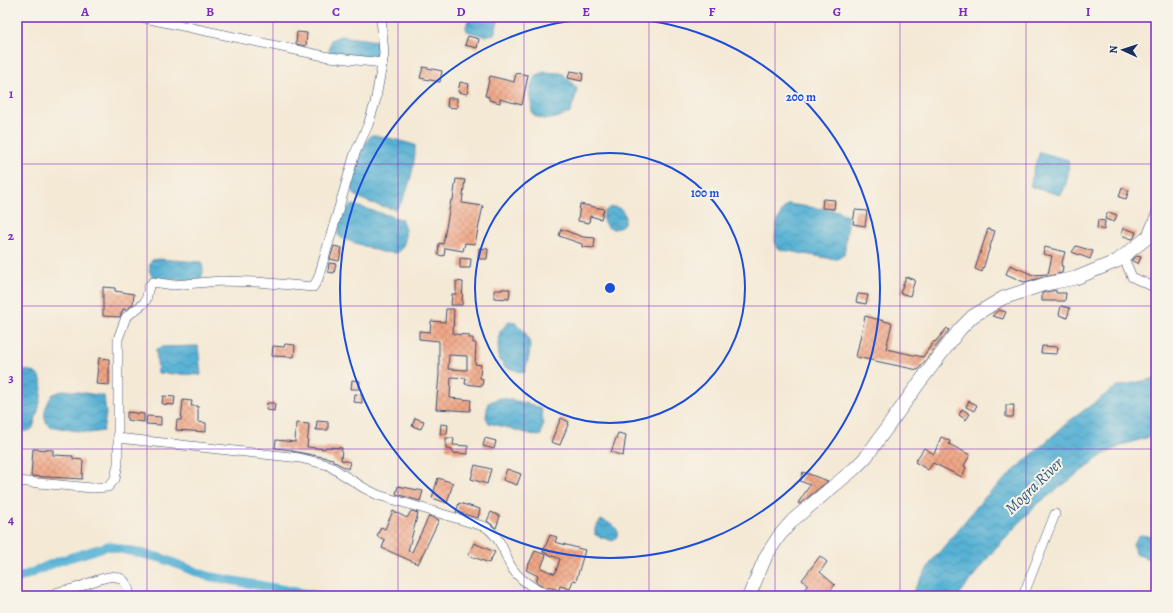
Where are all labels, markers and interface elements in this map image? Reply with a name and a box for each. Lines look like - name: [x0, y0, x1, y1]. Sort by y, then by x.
- text: A: [80, 3, 90, 20]
- text: B: [206, 3, 214, 20]
- text: C: [332, 3, 340, 20]
- text: D: [456, 3, 466, 20]
- text: E: [582, 3, 590, 20]
- text: F: [709, 3, 716, 20]
- text: G: [833, 3, 841, 20]
- text: H: [958, 3, 968, 20]
- text: I: [1086, 3, 1091, 20]
- north arrow: [1103, 30, 1143, 70]
- text: N: [1106, 45, 1121, 54]
- text: 1: [9, 85, 14, 102]
- text: 200 m: [786, 89, 816, 105]
- text: 100 m: [691, 185, 719, 201]
- text: 2: [8, 227, 15, 244]
- centre of rings: [603, 281, 617, 295]
- text: 3: [8, 369, 14, 386]
- water label: Mogra River: [1000, 452, 1068, 519]
- text: 4: [8, 511, 14, 528]

